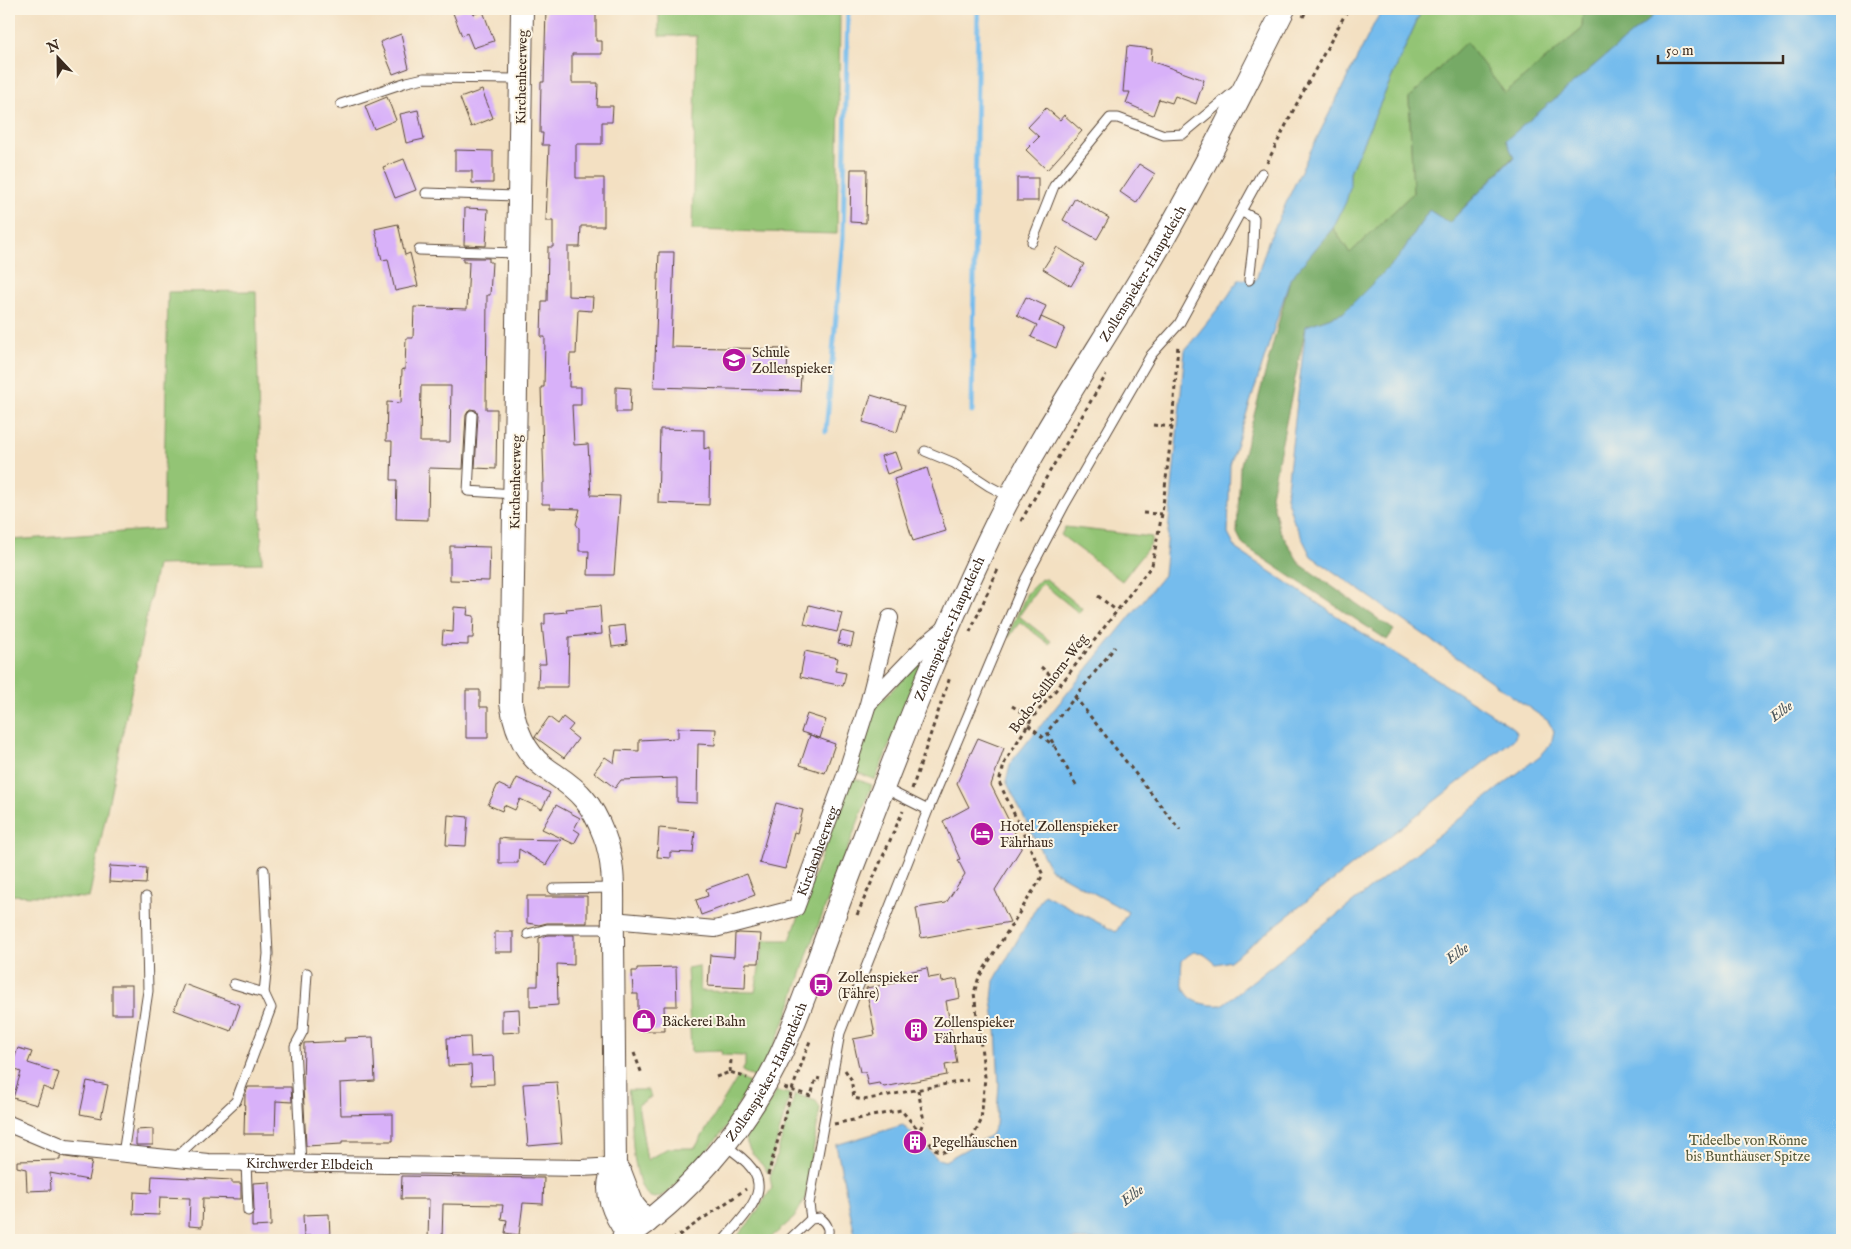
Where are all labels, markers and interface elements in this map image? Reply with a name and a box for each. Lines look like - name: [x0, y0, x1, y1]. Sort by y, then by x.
- street label: Kirchenheerweg: [512, 29, 532, 125]
- north arrow: [32, 32, 82, 82]
- scale bar: [1658, 32, 1784, 64]
- text: N: [44, 36, 62, 58]
- text: 50 m: [1666, 41, 1694, 60]
- street label: Zollenspieker-Hauptdeich: [1096, 202, 1191, 346]
- place label: Schule Zollenspieker: [752, 344, 832, 378]
- school or university icon: Schule Zollenspieker: [721, 347, 747, 373]
- street label: Kirchenheerweg: [506, 434, 526, 530]
- street label: Zollenspieker-Hauptdeich: [911, 553, 989, 704]
- street label: Bodo-Sellhorn-Weg: [1005, 630, 1092, 737]
- water label: Elbe: [1765, 696, 1797, 727]
- street label: Kirchenheerweg: [793, 803, 843, 899]
- place label: Hotel Zollenspieker Fährhaus: [1000, 818, 1118, 852]
- hotel icon: Hotel Zollenspieker Fährhaus: [969, 821, 995, 847]
- water label: Elbe: [1441, 938, 1473, 969]
- place label: Zollenspieker (Fähre): [838, 969, 918, 1003]
- bus stop icon: Zollenspieker (Fähre): [808, 972, 834, 998]
- street label: Zollenspieker-Hauptdeich: [722, 999, 812, 1145]
- shop icon: Bäckerei Bahn: [631, 1008, 657, 1034]
- place label: Bäckerei Bahn: [662, 1013, 746, 1031]
- place label: Zollenspieker Fährhaus: [934, 1014, 1014, 1048]
- building icon: Zollenspieker Fährhaus: [903, 1017, 929, 1043]
- building icon: Pegelhäuschen: [902, 1129, 928, 1155]
- park label: Tideelbe von Rönne bis Bunthäuser Spitze: [1686, 1132, 1811, 1166]
- place label: Pegelhäuschen: [932, 1134, 1018, 1152]
- street label: Kirchwerder Elbdeich: [246, 1155, 374, 1175]
- water label: Elbe: [1116, 1180, 1148, 1211]

